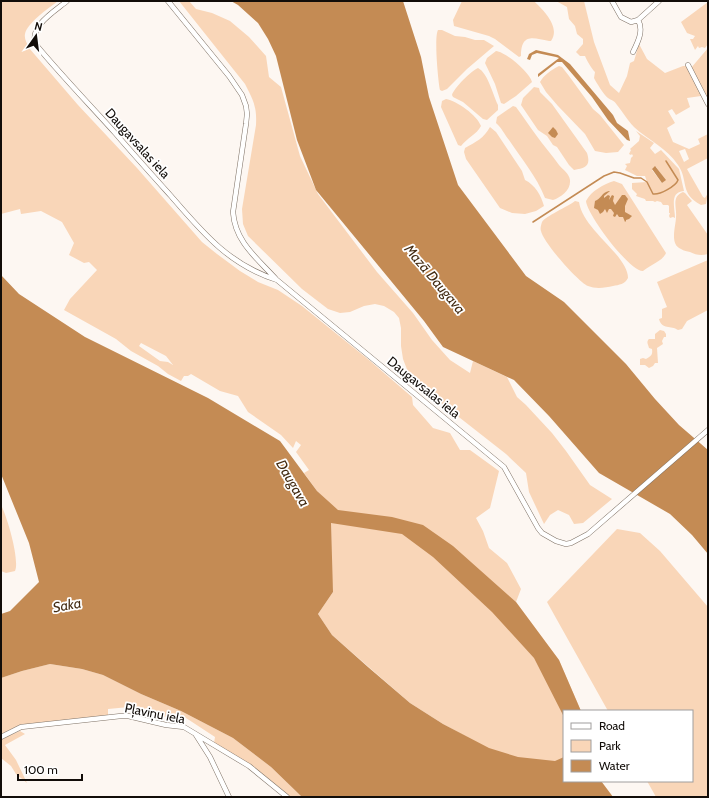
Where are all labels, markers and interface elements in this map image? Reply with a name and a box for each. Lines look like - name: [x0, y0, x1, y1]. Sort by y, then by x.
- north arrow: [16, 16, 56, 56]
- text: N: [33, 19, 44, 34]
- street label: Daugavsalas iela: [102, 105, 174, 182]
- water label: Mazā Daugava: [400, 240, 469, 318]
- street label: Daugavsalas iela: [384, 353, 464, 422]
- water label: Daugava: [272, 456, 314, 510]
- water label: Saka: [51, 594, 83, 616]
- street label: Pļaviņu iela: [123, 699, 187, 728]
- legend: [563, 710, 693, 782]
- text: Road: [599, 718, 625, 733]
- text: Park: [599, 738, 621, 753]
- scale bar: [18, 756, 82, 782]
- text: Water: [599, 758, 630, 773]
- text: 100 m: [24, 762, 58, 777]

